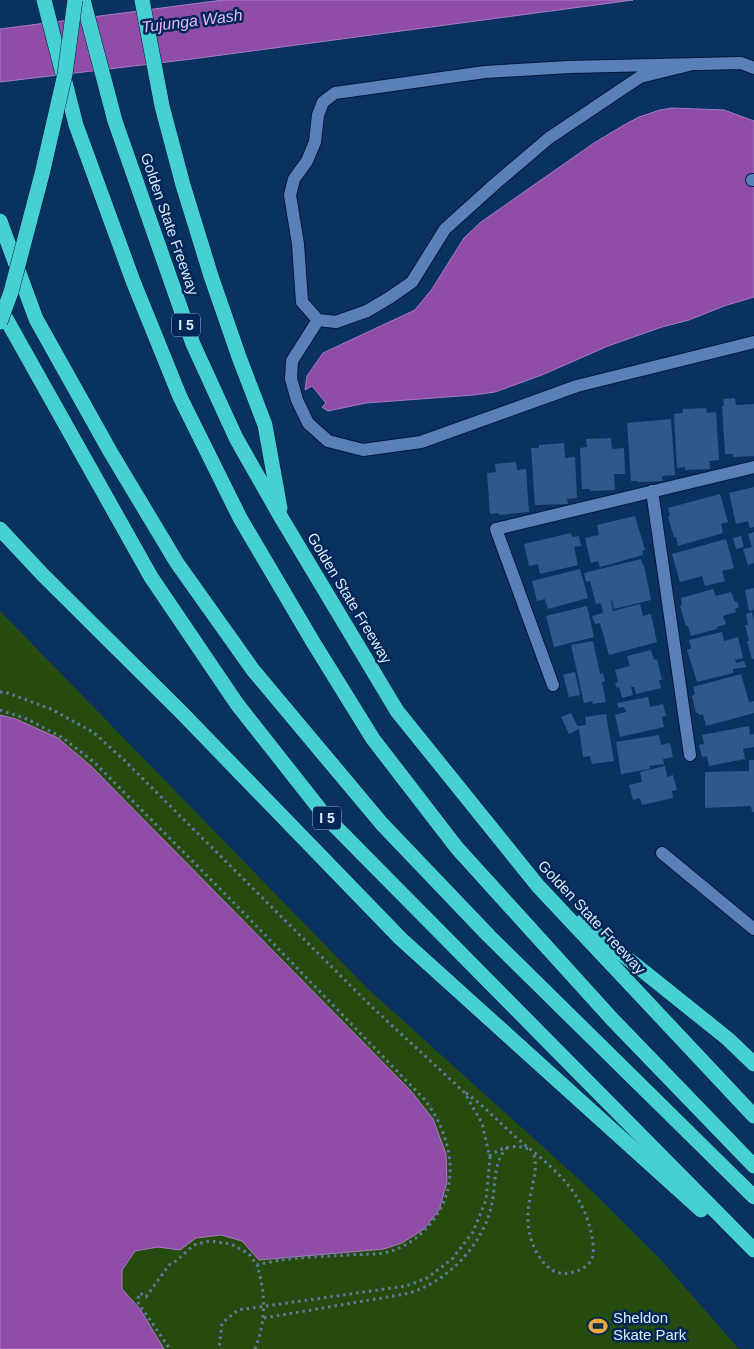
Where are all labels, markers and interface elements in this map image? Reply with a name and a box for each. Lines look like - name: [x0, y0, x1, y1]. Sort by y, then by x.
- water label: Tujunga Wash: [140, 6, 244, 36]
- street label: Golden State Freeway: [138, 151, 202, 298]
- road number: I 5: [172, 314, 200, 336]
- street label: Golden State Freeway: [304, 530, 396, 667]
- road number: I 5: [313, 806, 341, 830]
- street label: Golden State Freeway: [535, 857, 649, 978]
- place label: Sheldon Skate Park: [613, 1309, 687, 1343]
- sports icon: Sheldon Skate Park: [587, 1315, 609, 1337]

